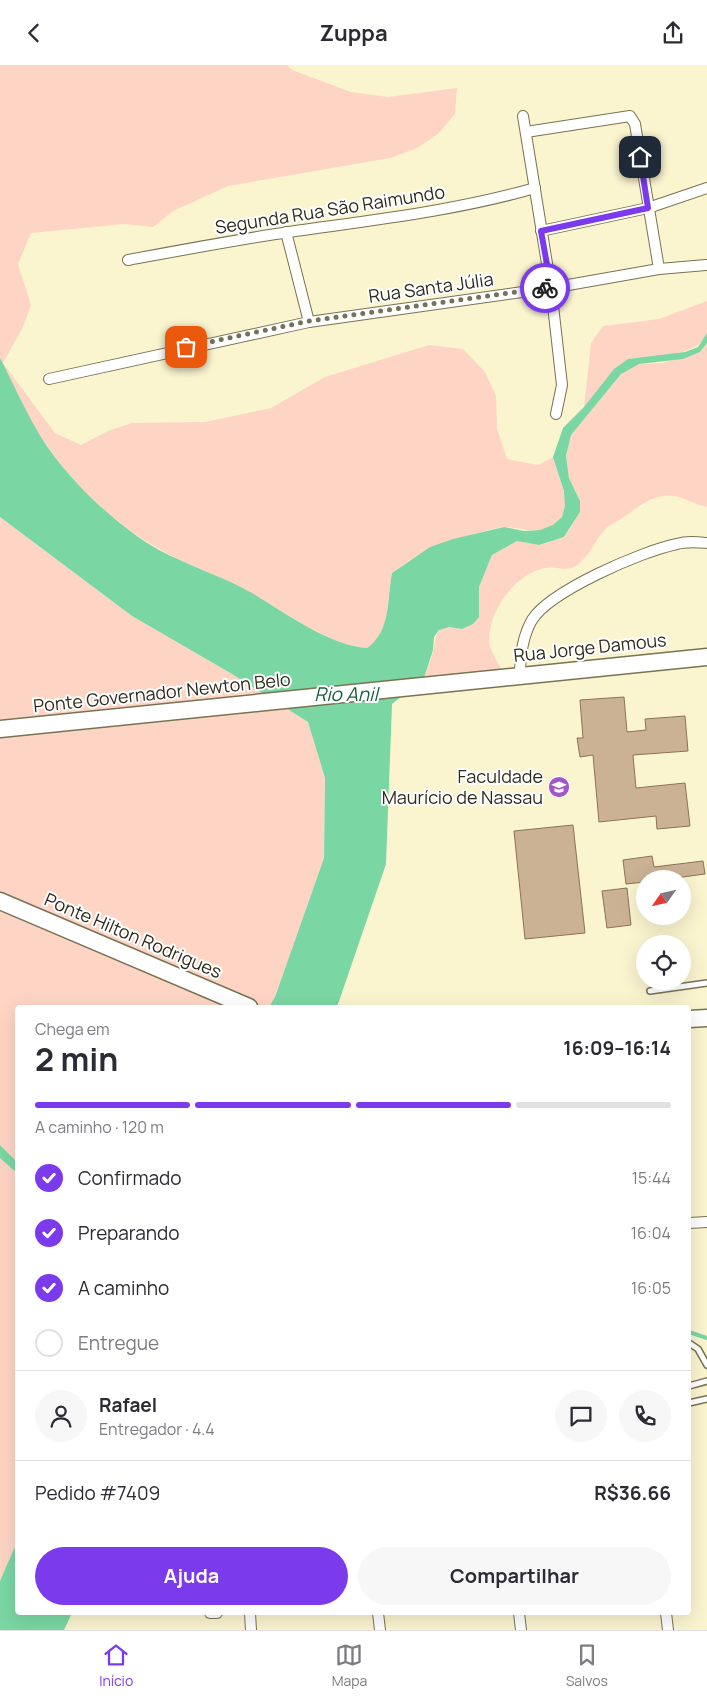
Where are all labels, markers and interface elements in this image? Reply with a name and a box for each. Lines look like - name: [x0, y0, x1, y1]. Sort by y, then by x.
- text: Zuppa: [319, 18, 388, 48]
- icon: back: [20, 19, 48, 47]
- icon: share: [659, 19, 687, 47]
- pin: [619, 136, 661, 178]
- icon: home: [626, 143, 654, 171]
- street label: Segunda Rua São Raimundo: [213, 179, 446, 239]
- courier: [520, 263, 570, 313]
- street label: Rua Santa Júlia: [367, 266, 495, 308]
- icon: bike: [531, 274, 559, 302]
- pin: [165, 326, 207, 368]
- icon: bag: [172, 333, 200, 361]
- street label: Rua Jorge Damous: [512, 627, 668, 667]
- street label: Ponte Governador Newton Belo: [32, 667, 292, 717]
- water label: Rio Anil: [314, 681, 380, 707]
- place label: Faculdade Maurício de Nassau: [382, 764, 543, 809]
- school or university icon: Faculdade Maurício de Nassau: [547, 775, 571, 799]
- north arrow: [636, 870, 691, 925]
- map controls: [636, 870, 691, 990]
- street label: Ponte Hilton Rodrigues: [41, 887, 226, 983]
- button: locate: [636, 935, 691, 990]
- text: Chega em: [35, 1018, 110, 1040]
- text: 16:09–16:14: [563, 1035, 671, 1061]
- text: 2 min: [35, 1037, 118, 1081]
- text: A caminho · 120 m: [35, 1116, 164, 1138]
- icon: check: [35, 1164, 63, 1192]
- text: Confirmado: [78, 1165, 182, 1191]
- text: 15:44: [632, 1167, 671, 1189]
- icon: check: [35, 1219, 63, 1247]
- text: Preparando: [78, 1220, 180, 1246]
- text: 16:04: [631, 1222, 671, 1244]
- icon: check: [35, 1274, 63, 1302]
- text: A caminho: [78, 1275, 169, 1301]
- text: 16:05: [631, 1277, 671, 1299]
- text: Entregue: [78, 1330, 159, 1356]
- button: person: [35, 1390, 87, 1442]
- button: chat: [555, 1390, 607, 1442]
- button: phone: [619, 1390, 671, 1442]
- text: Rafael: [99, 1392, 157, 1418]
- text: Entregador · 4.4: [99, 1418, 215, 1440]
- text: Pedido #7409: [35, 1480, 160, 1506]
- text: R$36.66: [594, 1480, 671, 1506]
- button: Ajuda: [35, 1547, 348, 1605]
- button: Compartilhar: [358, 1547, 671, 1605]
- tab: Início: [99, 1641, 133, 1690]
- tab: Mapa: [332, 1641, 367, 1690]
- tab: Salvos: [566, 1641, 608, 1690]

